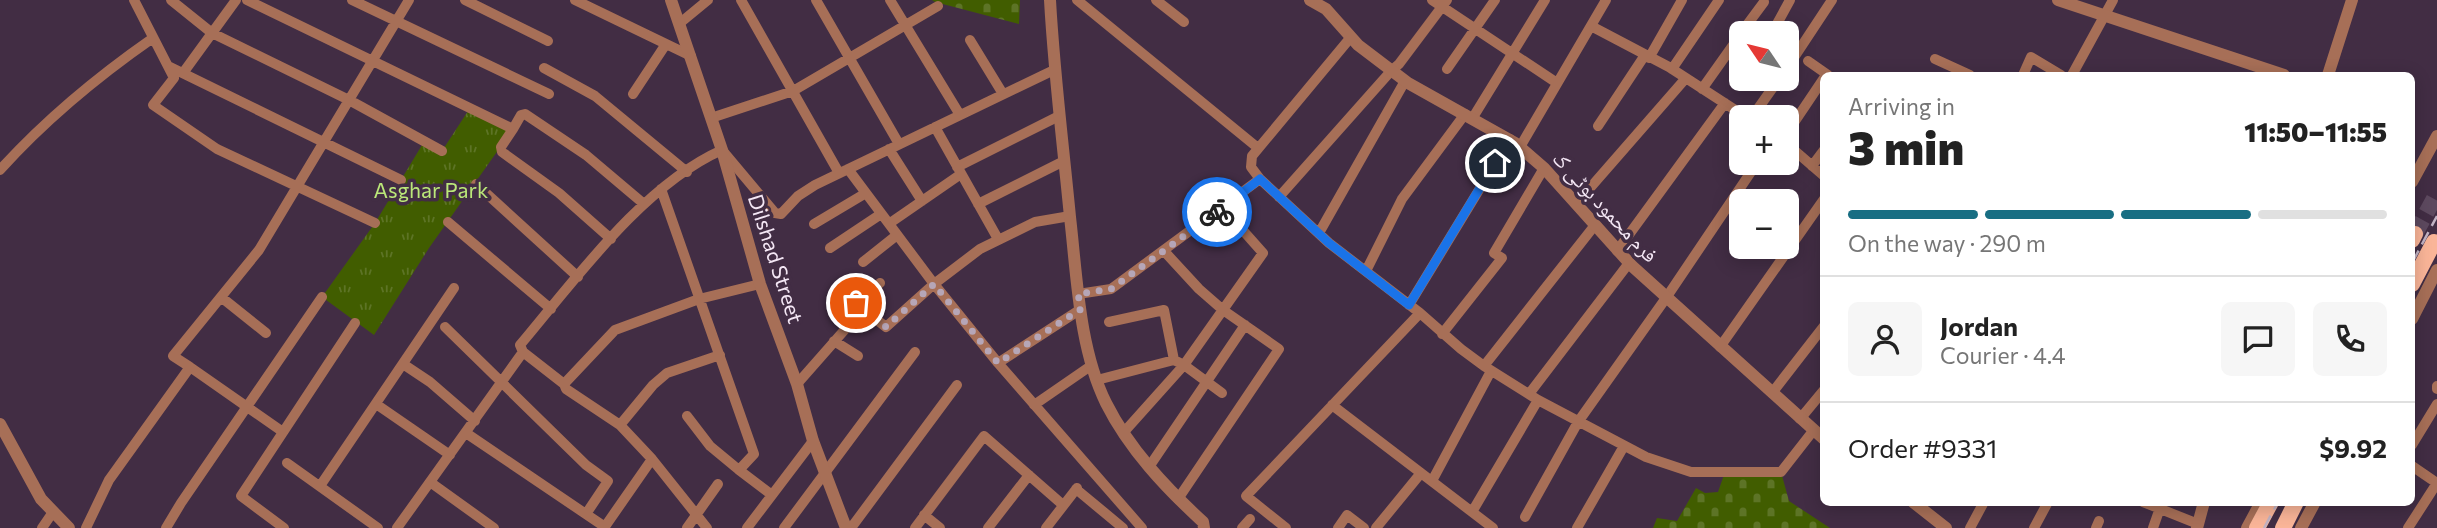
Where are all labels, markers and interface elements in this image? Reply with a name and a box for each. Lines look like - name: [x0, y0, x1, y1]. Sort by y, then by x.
- north arrow: [1729, 21, 1799, 91]
- map controls: [1729, 21, 1799, 259]
- text: Arriving in: [1848, 92, 1955, 120]
- button: +: [1729, 105, 1799, 175]
- text: 11:50–11:55: [2244, 116, 2387, 147]
- text: 3 min: [1848, 118, 1964, 174]
- pin: [1465, 133, 1525, 193]
- icon: home: [1476, 144, 1514, 182]
- street label: فرم محمود بوٹی ک: [1546, 145, 1664, 269]
- park label: Asghar Park: [374, 177, 488, 202]
- courier: [1182, 177, 1252, 247]
- button: −: [1729, 189, 1799, 259]
- street label: Dilshad Street: [744, 191, 809, 326]
- icon: bike: [1198, 193, 1236, 231]
- text: On the way · 290 m: [1848, 229, 2046, 257]
- pin: [826, 273, 886, 333]
- icon: bag: [837, 284, 875, 322]
- button: person: [1848, 302, 1922, 376]
- button: chat: [2221, 302, 2295, 376]
- button: phone: [2313, 302, 2387, 376]
- text: Jordan: [1940, 310, 2018, 341]
- text: Courier · 4.4: [1940, 341, 2066, 369]
- text: Order #9331: [1848, 432, 1997, 463]
- text: $9.92: [2319, 432, 2387, 463]

